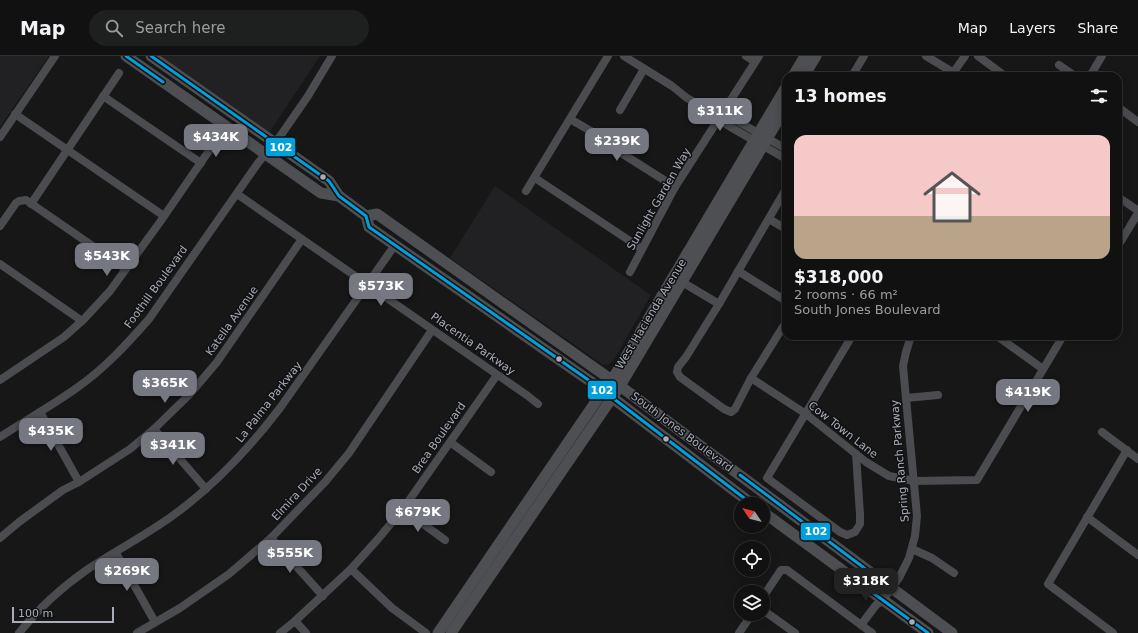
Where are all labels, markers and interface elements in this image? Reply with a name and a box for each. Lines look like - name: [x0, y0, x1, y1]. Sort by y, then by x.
- search box: [89, 10, 369, 46]
- text: Map: [20, 17, 65, 39]
- icon: search: [103, 17, 125, 39]
- text: Search here: [135, 19, 225, 37]
- text: Map: [958, 20, 987, 36]
- text: Layers: [1009, 20, 1056, 36]
- text: Share: [1078, 20, 1118, 36]
- icon: filters: [1088, 85, 1110, 107]
- text: 13 homes: [794, 86, 887, 106]
- pin: $311K: [692, 98, 748, 132]
- text: $311K: [697, 103, 743, 118]
- pin: $434K: [188, 124, 244, 158]
- pin: $239K: [589, 128, 645, 162]
- text: $434K: [193, 129, 239, 144]
- text: $239K: [594, 133, 640, 148]
- line badge: 102: [265, 137, 296, 157]
- text: 102: [270, 141, 292, 154]
- street label: Sunlight Garden Way: [624, 145, 694, 252]
- icon: home: [916, 161, 988, 233]
- unlabelled marker: [318, 172, 328, 182]
- pin: $543K: [79, 243, 135, 277]
- street label: Foothill Boulevard: [122, 243, 190, 331]
- text: $543K: [84, 248, 130, 263]
- street label: West Hacienda Avenue: [613, 256, 689, 372]
- text: $318,000: [794, 267, 883, 287]
- pin: $573K: [353, 273, 409, 307]
- text: $573K: [358, 278, 404, 293]
- street label: Katella Avenue: [203, 283, 261, 358]
- text: 2 rooms · 66 m²: [794, 287, 898, 302]
- text: South Jones Boulevard: [794, 302, 941, 317]
- street label: Placentia Parkway: [428, 310, 518, 378]
- unlabelled marker: [554, 354, 564, 364]
- street label: La Palma Parkway: [233, 359, 305, 445]
- pin: $365K: [137, 370, 193, 404]
- text: $365K: [142, 375, 188, 390]
- pin: $419K: [1000, 379, 1056, 413]
- line badge: 102: [587, 380, 617, 400]
- text: 102: [591, 384, 613, 397]
- text: $419K: [1005, 384, 1051, 399]
- street label: South Jones Boulevard: [629, 389, 735, 475]
- street label: Cow Town Lane: [806, 399, 880, 461]
- street label: Spring Ranch Parkway: [888, 399, 912, 523]
- street label: Brea Boulevard: [409, 400, 469, 476]
- pin: $435K: [23, 418, 79, 452]
- text: $435K: [28, 423, 74, 438]
- pin: $341K: [145, 432, 201, 466]
- unlabelled marker: [661, 434, 671, 444]
- text: $341K: [150, 437, 196, 452]
- street label: Elmira Drive: [269, 465, 325, 523]
- north arrow: [734, 497, 770, 533]
- map controls: [734, 497, 770, 621]
- pin: $679K: [390, 499, 446, 533]
- text: $679K: [395, 504, 441, 519]
- line badge: 102: [800, 522, 831, 541]
- text: 102: [805, 525, 827, 538]
- pin: $555K: [262, 540, 318, 574]
- button: locate: [734, 541, 770, 577]
- text: $555K: [267, 545, 313, 560]
- pin: $269K: [99, 558, 155, 592]
- text: $269K: [104, 563, 150, 578]
- pin: $318K: [838, 568, 894, 602]
- text: $318K: [843, 573, 889, 588]
- button: layers: [734, 585, 770, 621]
- scale bar: [12, 605, 114, 624]
- text: 100 m: [18, 607, 53, 620]
- unlabelled marker: [907, 617, 917, 627]

